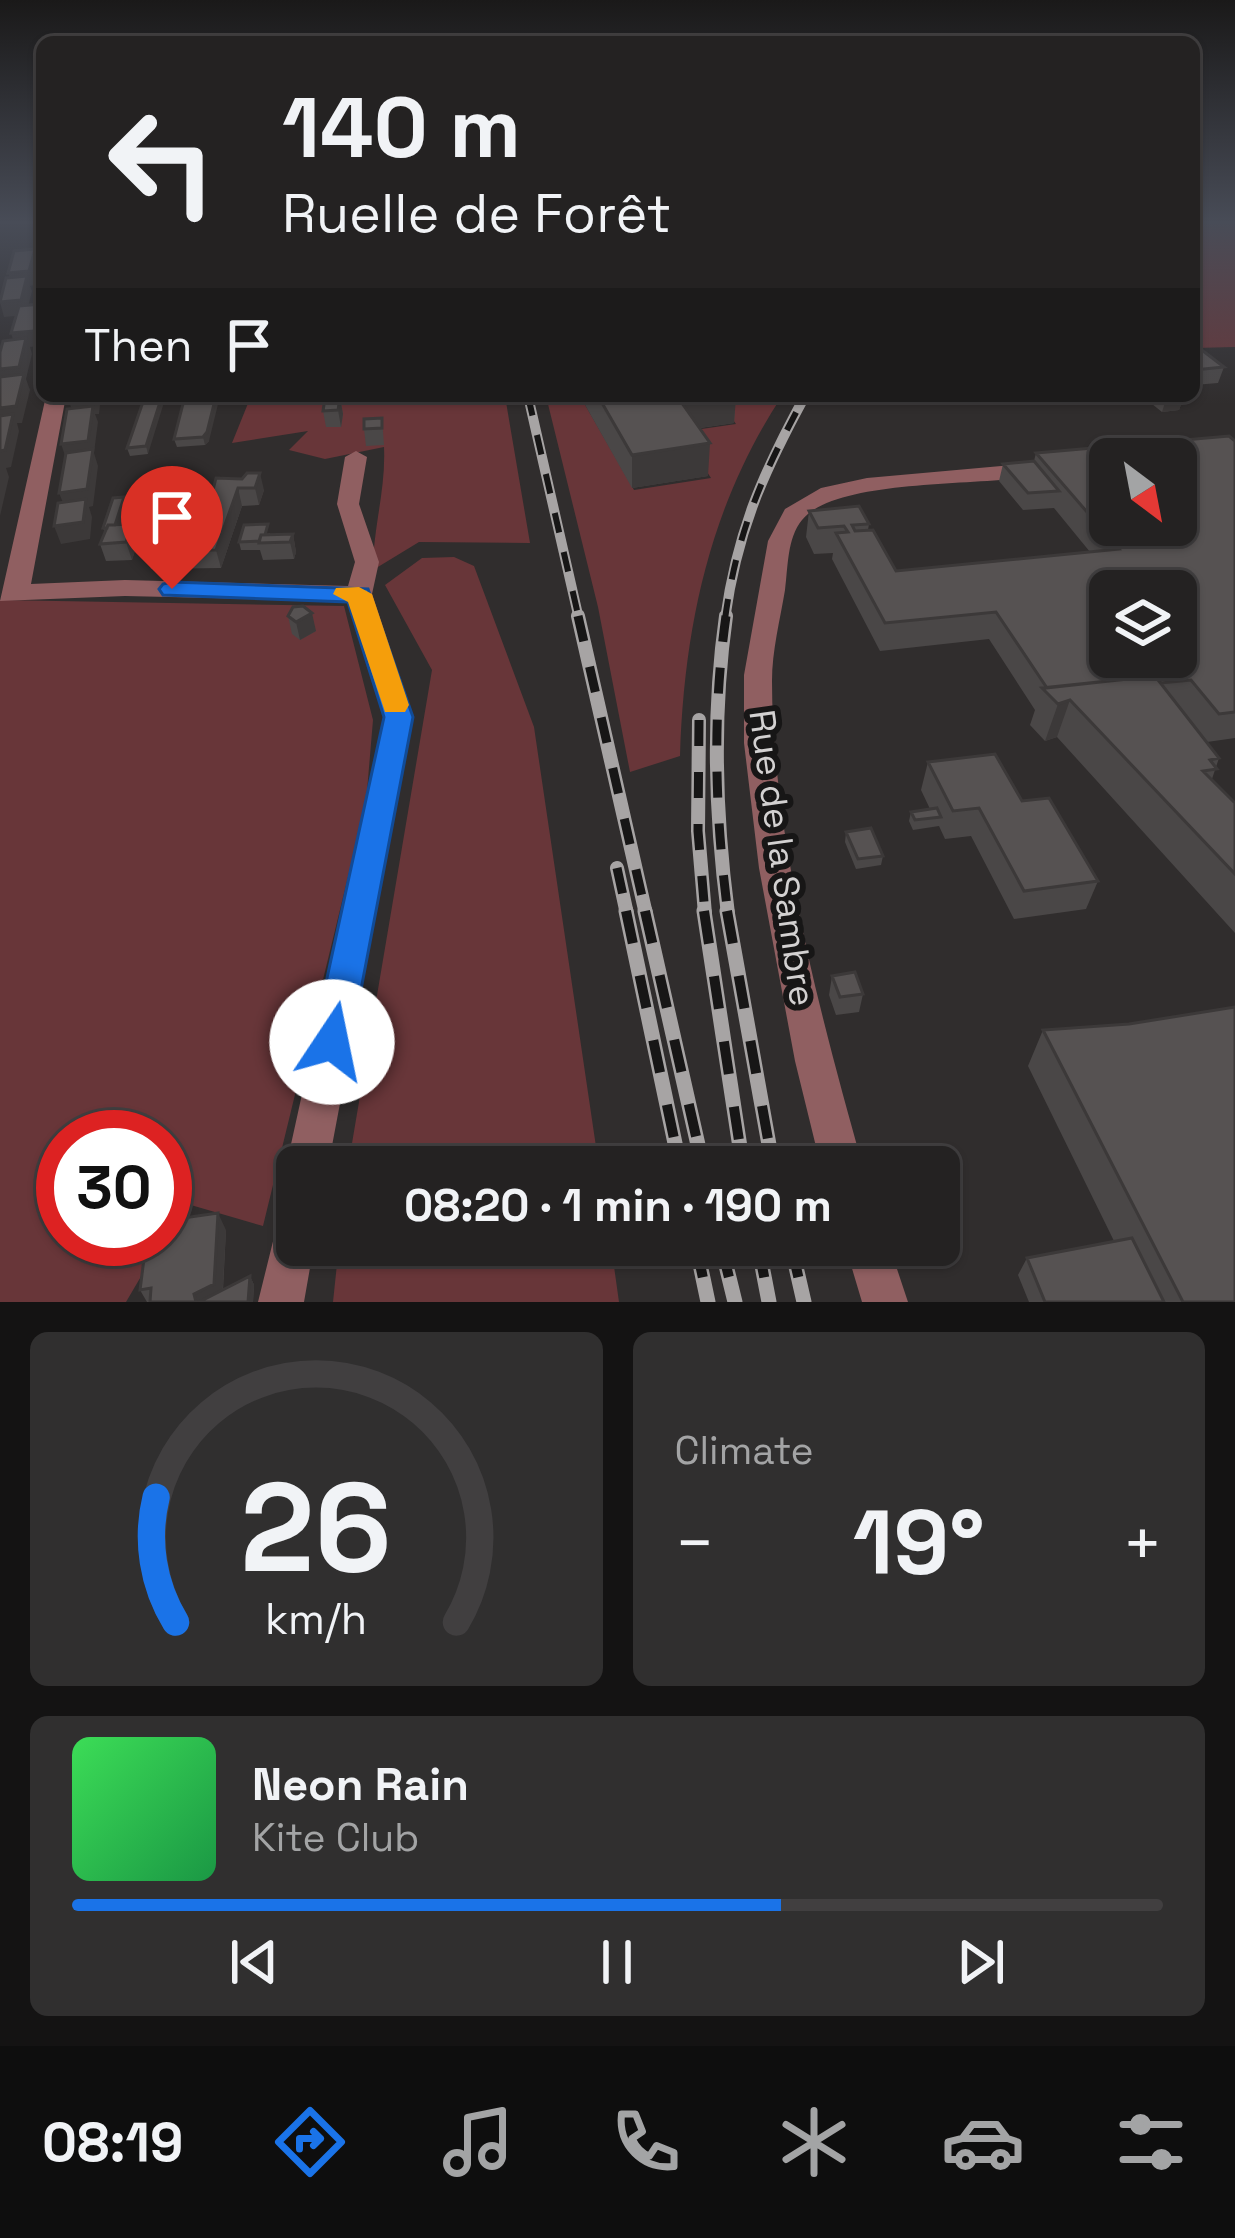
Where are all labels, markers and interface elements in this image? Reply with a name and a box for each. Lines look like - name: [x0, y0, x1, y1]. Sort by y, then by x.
- text: 140 m: [282, 74, 521, 182]
- icon: left: [84, 84, 240, 240]
- text: Ruelle de Forêt: [282, 179, 671, 248]
- icon: arrive: [216, 312, 282, 378]
- text: Then: [84, 317, 192, 374]
- north arrow: [1089, 438, 1197, 546]
- map controls: [1089, 438, 1197, 678]
- pin: [121, 466, 223, 589]
- icon: arrive: [139, 484, 205, 550]
- button: layers: [1089, 570, 1197, 678]
- street label: Rue de la Sambre: [738, 707, 826, 1009]
- position arrow: [269, 979, 395, 1105]
- speed limit sign: 30: [36, 1110, 192, 1266]
- text: 08:20 · 1 min · 190 m: [404, 1177, 832, 1234]
- text: Climate: [675, 1426, 814, 1475]
- text: 26: [241, 1448, 392, 1607]
- text: 19°: [853, 1485, 985, 1600]
- text: −: [675, 1501, 715, 1585]
- text: +: [1122, 1501, 1163, 1585]
- text: km/h: [265, 1592, 367, 1647]
- text: Neon Rain: [252, 1756, 469, 1813]
- text: Kite Club: [252, 1813, 419, 1862]
- icon: previous: [221, 1929, 287, 1995]
- icon: pause: [584, 1929, 650, 1995]
- icon: next: [948, 1929, 1014, 1995]
- icon: directions: [268, 2100, 352, 2184]
- icon: music: [436, 2100, 520, 2184]
- icon: phone: [604, 2100, 688, 2184]
- icon: climate: [772, 2100, 856, 2184]
- icon: car: [941, 2100, 1025, 2184]
- icon: filters: [1109, 2100, 1193, 2184]
- text: 08:19: [42, 2108, 183, 2177]

